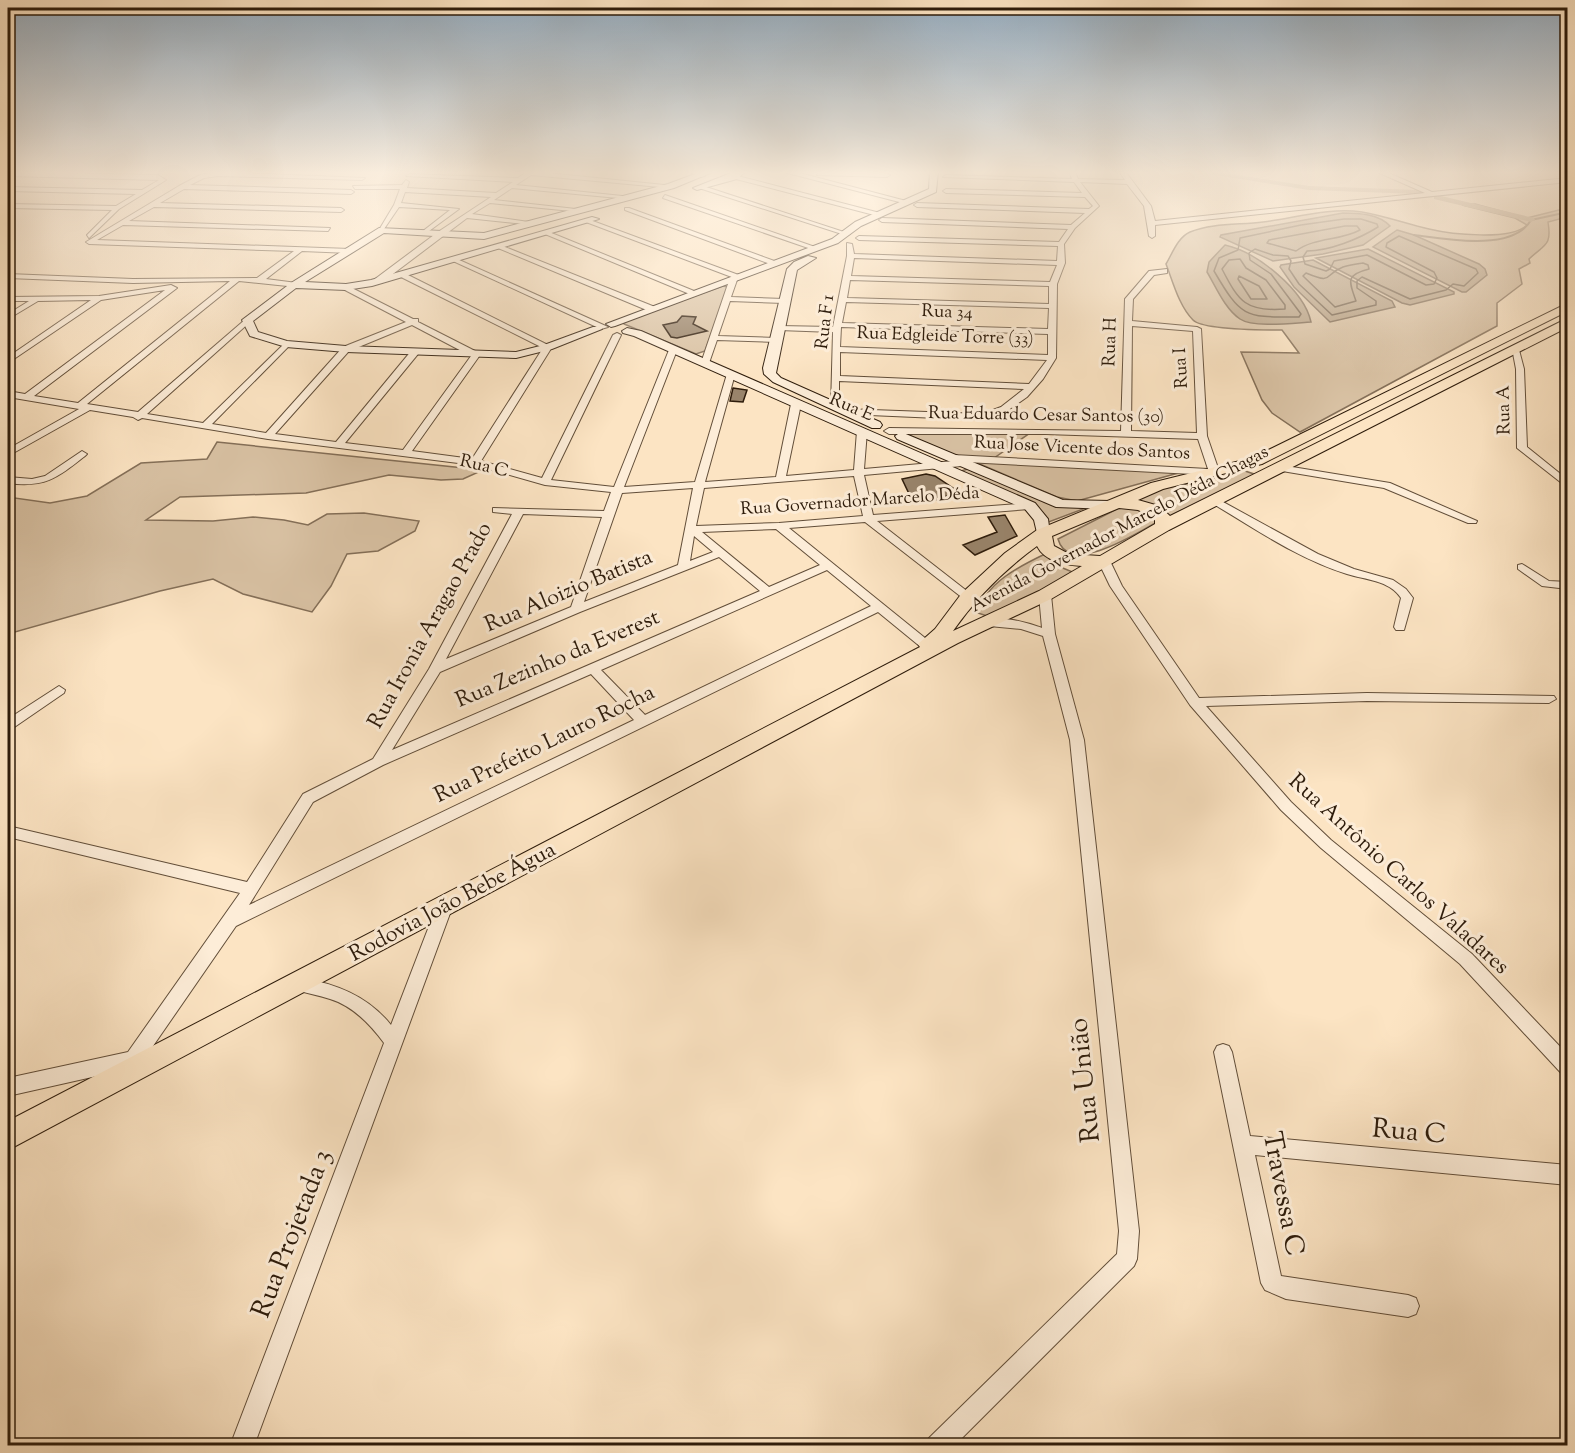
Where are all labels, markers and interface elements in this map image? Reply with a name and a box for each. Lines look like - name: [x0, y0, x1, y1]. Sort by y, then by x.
- street label: Rua F 1: [810, 293, 842, 351]
- street label: Rua 34: [921, 299, 973, 327]
- street label: Rua H: [1097, 317, 1125, 367]
- street label: Rua Edgleide Torre (33): [856, 321, 1034, 353]
- street label: Rua I: [1168, 347, 1196, 389]
- street label: Rua A: [1492, 385, 1518, 435]
- street label: Rua E: [825, 387, 877, 429]
- street label: Rua Eduardo Cesar Santos (30): [928, 401, 1164, 431]
- street label: Rua Jose Vicente dos Santos: [973, 430, 1191, 468]
- street label: Avenida Governador Marcelo Déda Chagas: [966, 440, 1274, 620]
- street label: Rua C: [457, 449, 511, 485]
- street label: Rua Governador Marcelo Déda: [740, 481, 980, 523]
- street label: Rua Ironia Aragao Prado: [361, 517, 501, 735]
- street label: Rua Aloizio Batista: [480, 542, 658, 642]
- street label: Rua Zezinho da Everest: [451, 602, 665, 717]
- street label: Rua Prefeito Lauro Rocha: [429, 678, 661, 812]
- street label: Rua Antônio Carlos Valadares: [1281, 767, 1515, 983]
- street label: Rodovia João Bebe Água: [343, 834, 562, 971]
- street label: Rua União: [1060, 1016, 1112, 1144]
- street label: Rua C: [1370, 1110, 1448, 1156]
- street label: Travessa C: [1251, 1128, 1313, 1260]
- street label: Rua Projetada 3: [243, 1144, 343, 1324]

